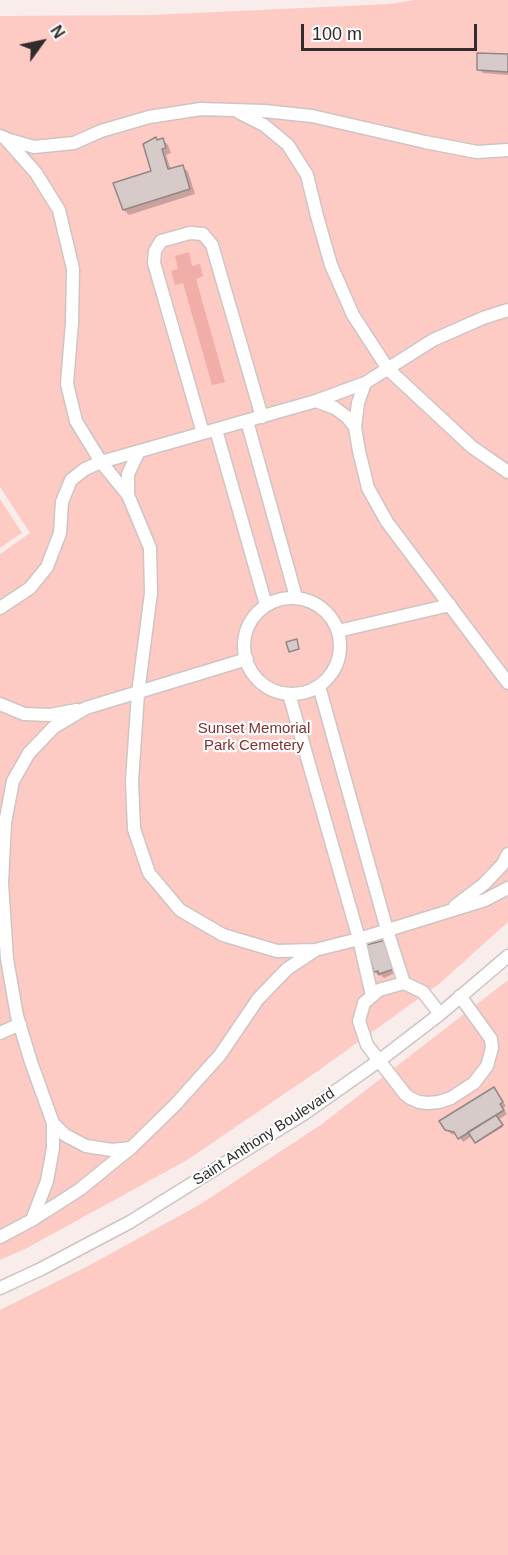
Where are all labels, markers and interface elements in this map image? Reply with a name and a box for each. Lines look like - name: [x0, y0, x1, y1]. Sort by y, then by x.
- north arrow: [12, 12, 72, 72]
- scale bar: [304, 12, 480, 50]
- text: N: [47, 22, 68, 41]
- text: 100 m: [312, 24, 362, 44]
- park label: Sunset Memorial Park Cemetery: [198, 720, 310, 755]
- street label: Saint Anthony Boulevard: [190, 1084, 338, 1190]

